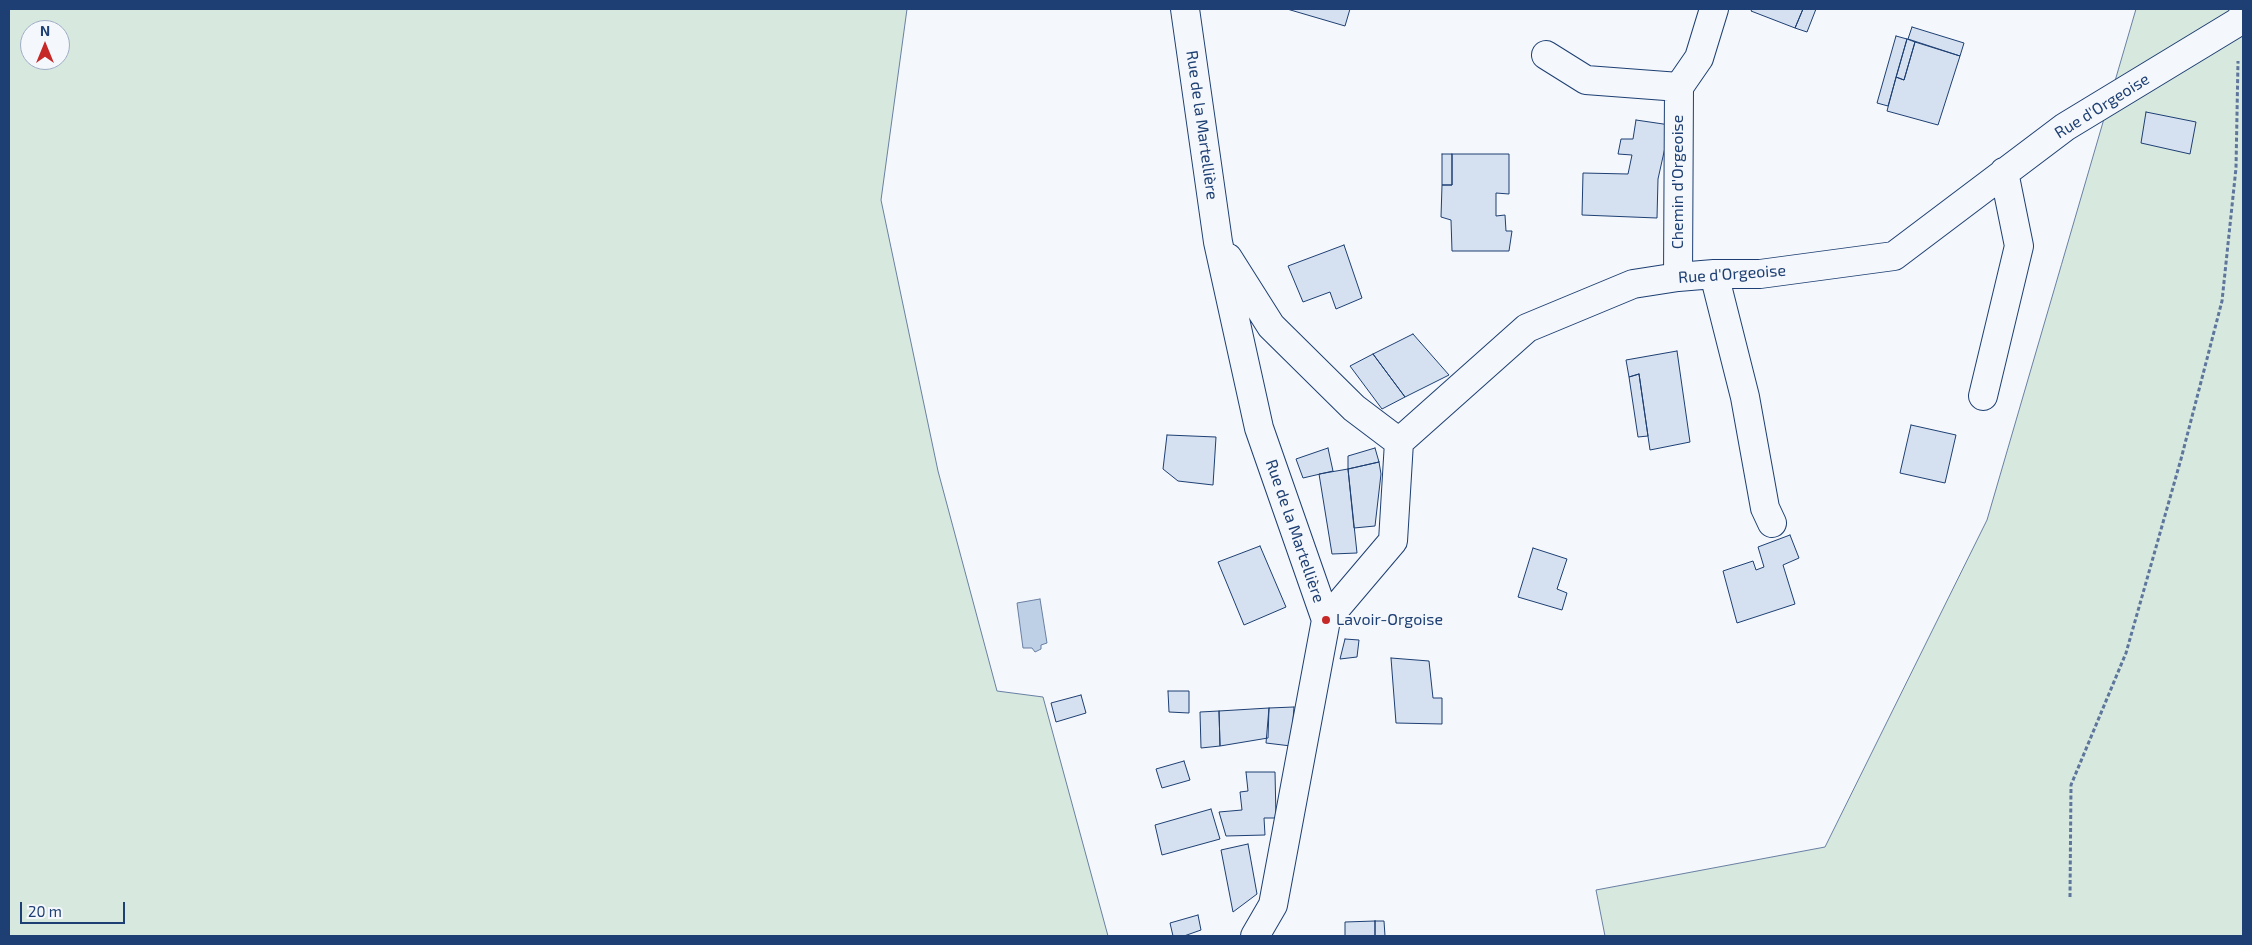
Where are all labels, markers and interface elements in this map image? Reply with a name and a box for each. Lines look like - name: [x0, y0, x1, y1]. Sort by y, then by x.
- north arrow: [20, 20, 70, 70]
- text: N: [40, 22, 50, 39]
- street label: Rue de la Martellière: [1182, 49, 1222, 201]
- street label: Rue d'Orgeoise: [2051, 69, 2153, 143]
- street label: Chemin d'Orgeoise: [1668, 115, 1688, 249]
- street label: Rue d'Orgeoise: [1677, 261, 1787, 287]
- street label: Rue de la Martellière: [1261, 457, 1329, 605]
- place label: Lavoir-Orgoise: [1336, 610, 1443, 630]
- marker: Lavoir-Orgoise: [1320, 614, 1332, 626]
- scale bar: [22, 892, 128, 924]
- text: 20 m: [28, 902, 62, 920]

